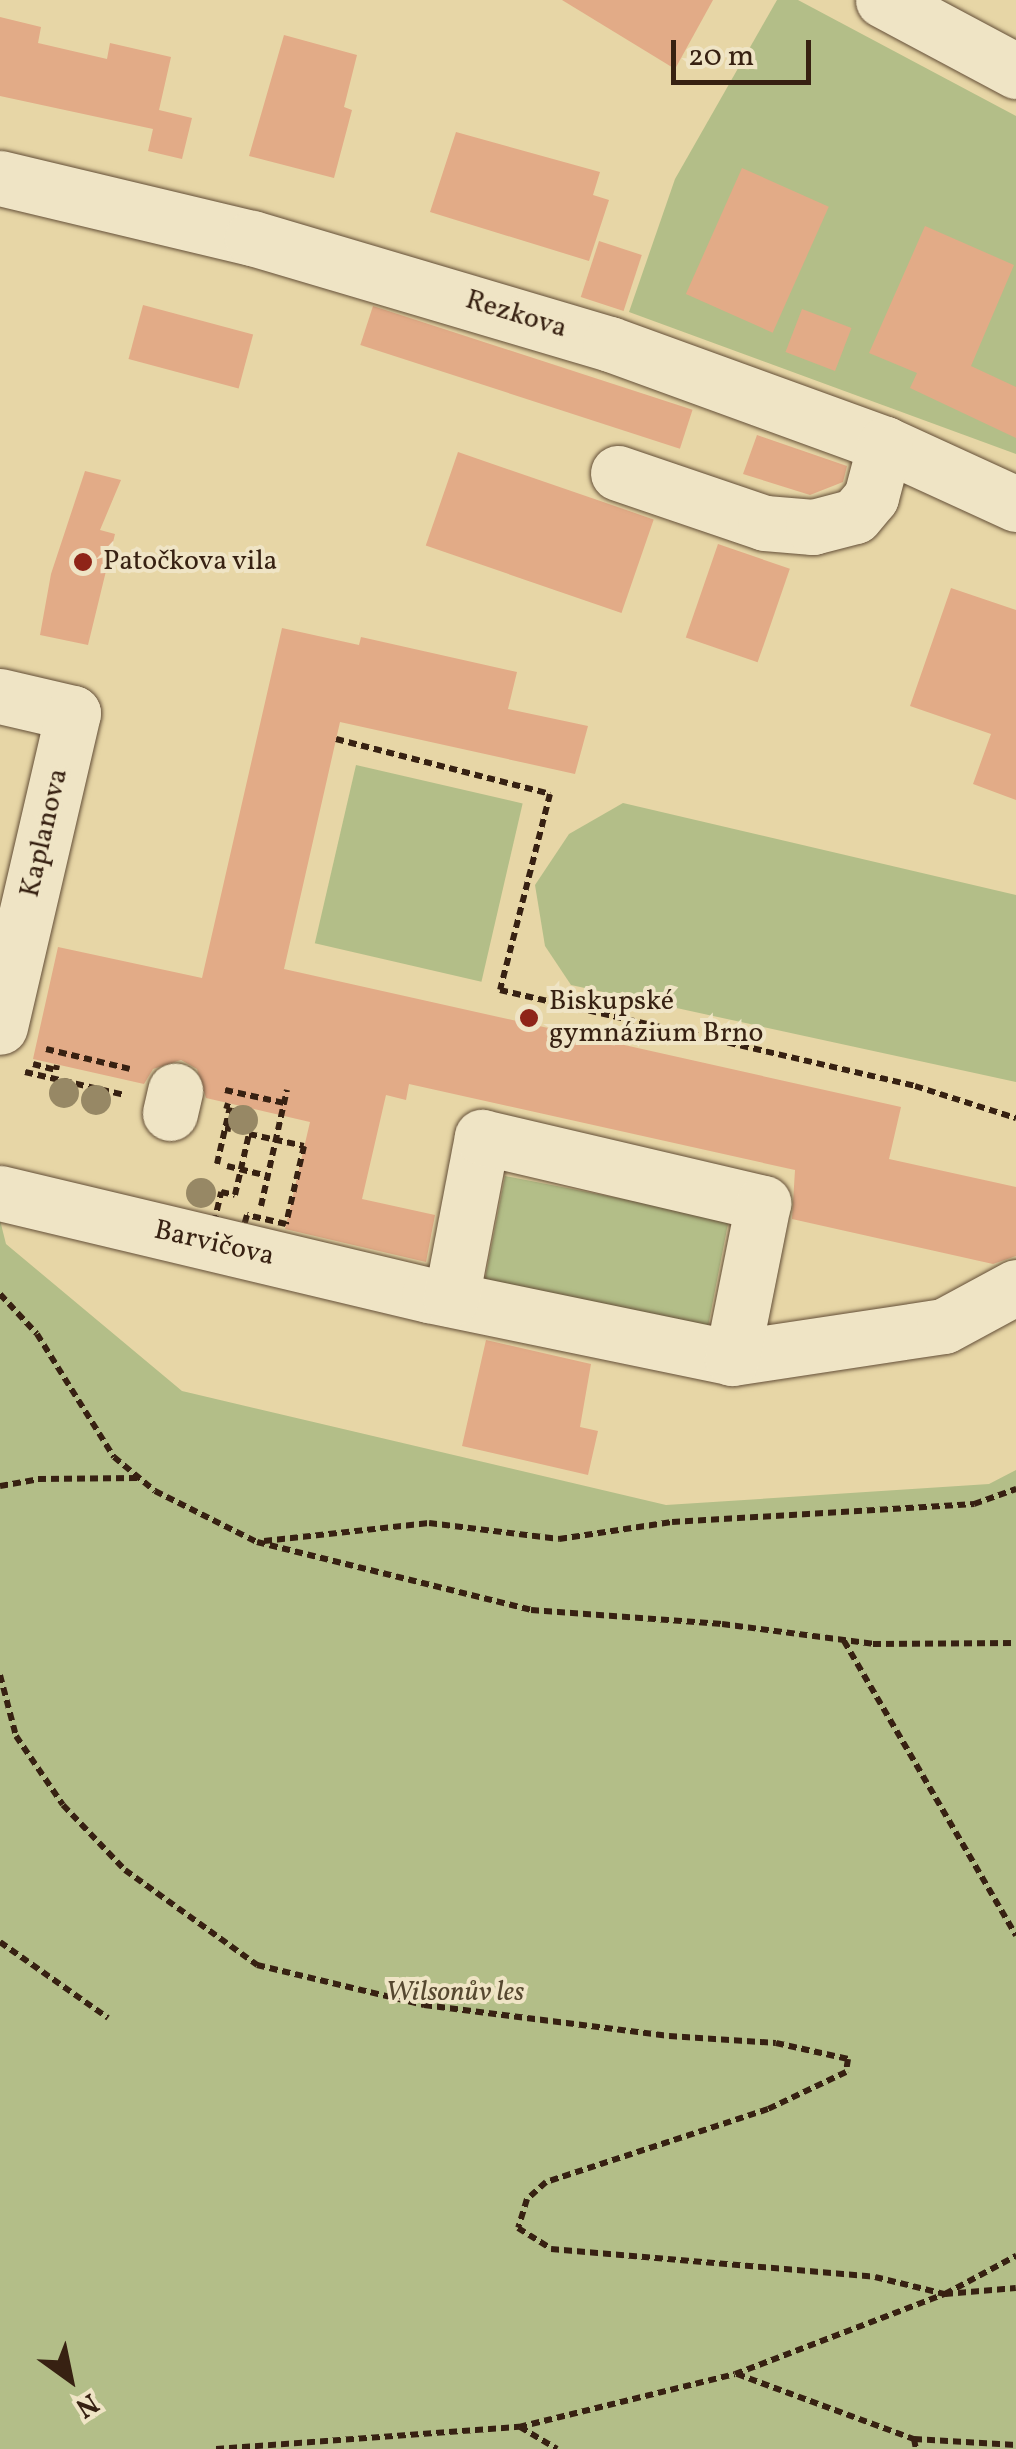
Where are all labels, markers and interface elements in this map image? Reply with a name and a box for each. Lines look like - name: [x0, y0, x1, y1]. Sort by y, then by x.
- scale bar: [676, 20, 816, 82]
- text: 20 m: [688, 36, 754, 78]
- street label: Rezkova: [461, 284, 571, 346]
- place label: Patočkova vila: [103, 545, 278, 579]
- marker: Patočkova vila: [72, 551, 94, 573]
- street label: Kaplanova: [14, 765, 76, 901]
- place label: Biskupské gymnázium Brno: [549, 985, 763, 1051]
- marker: Biskupské gymnázium Brno: [518, 1007, 540, 1029]
- street label: Barvičova: [151, 1214, 277, 1274]
- park label: Wilsonův les: [386, 1976, 524, 2010]
- north arrow: [20, 2329, 120, 2429]
- text: N: [67, 2383, 106, 2426]

